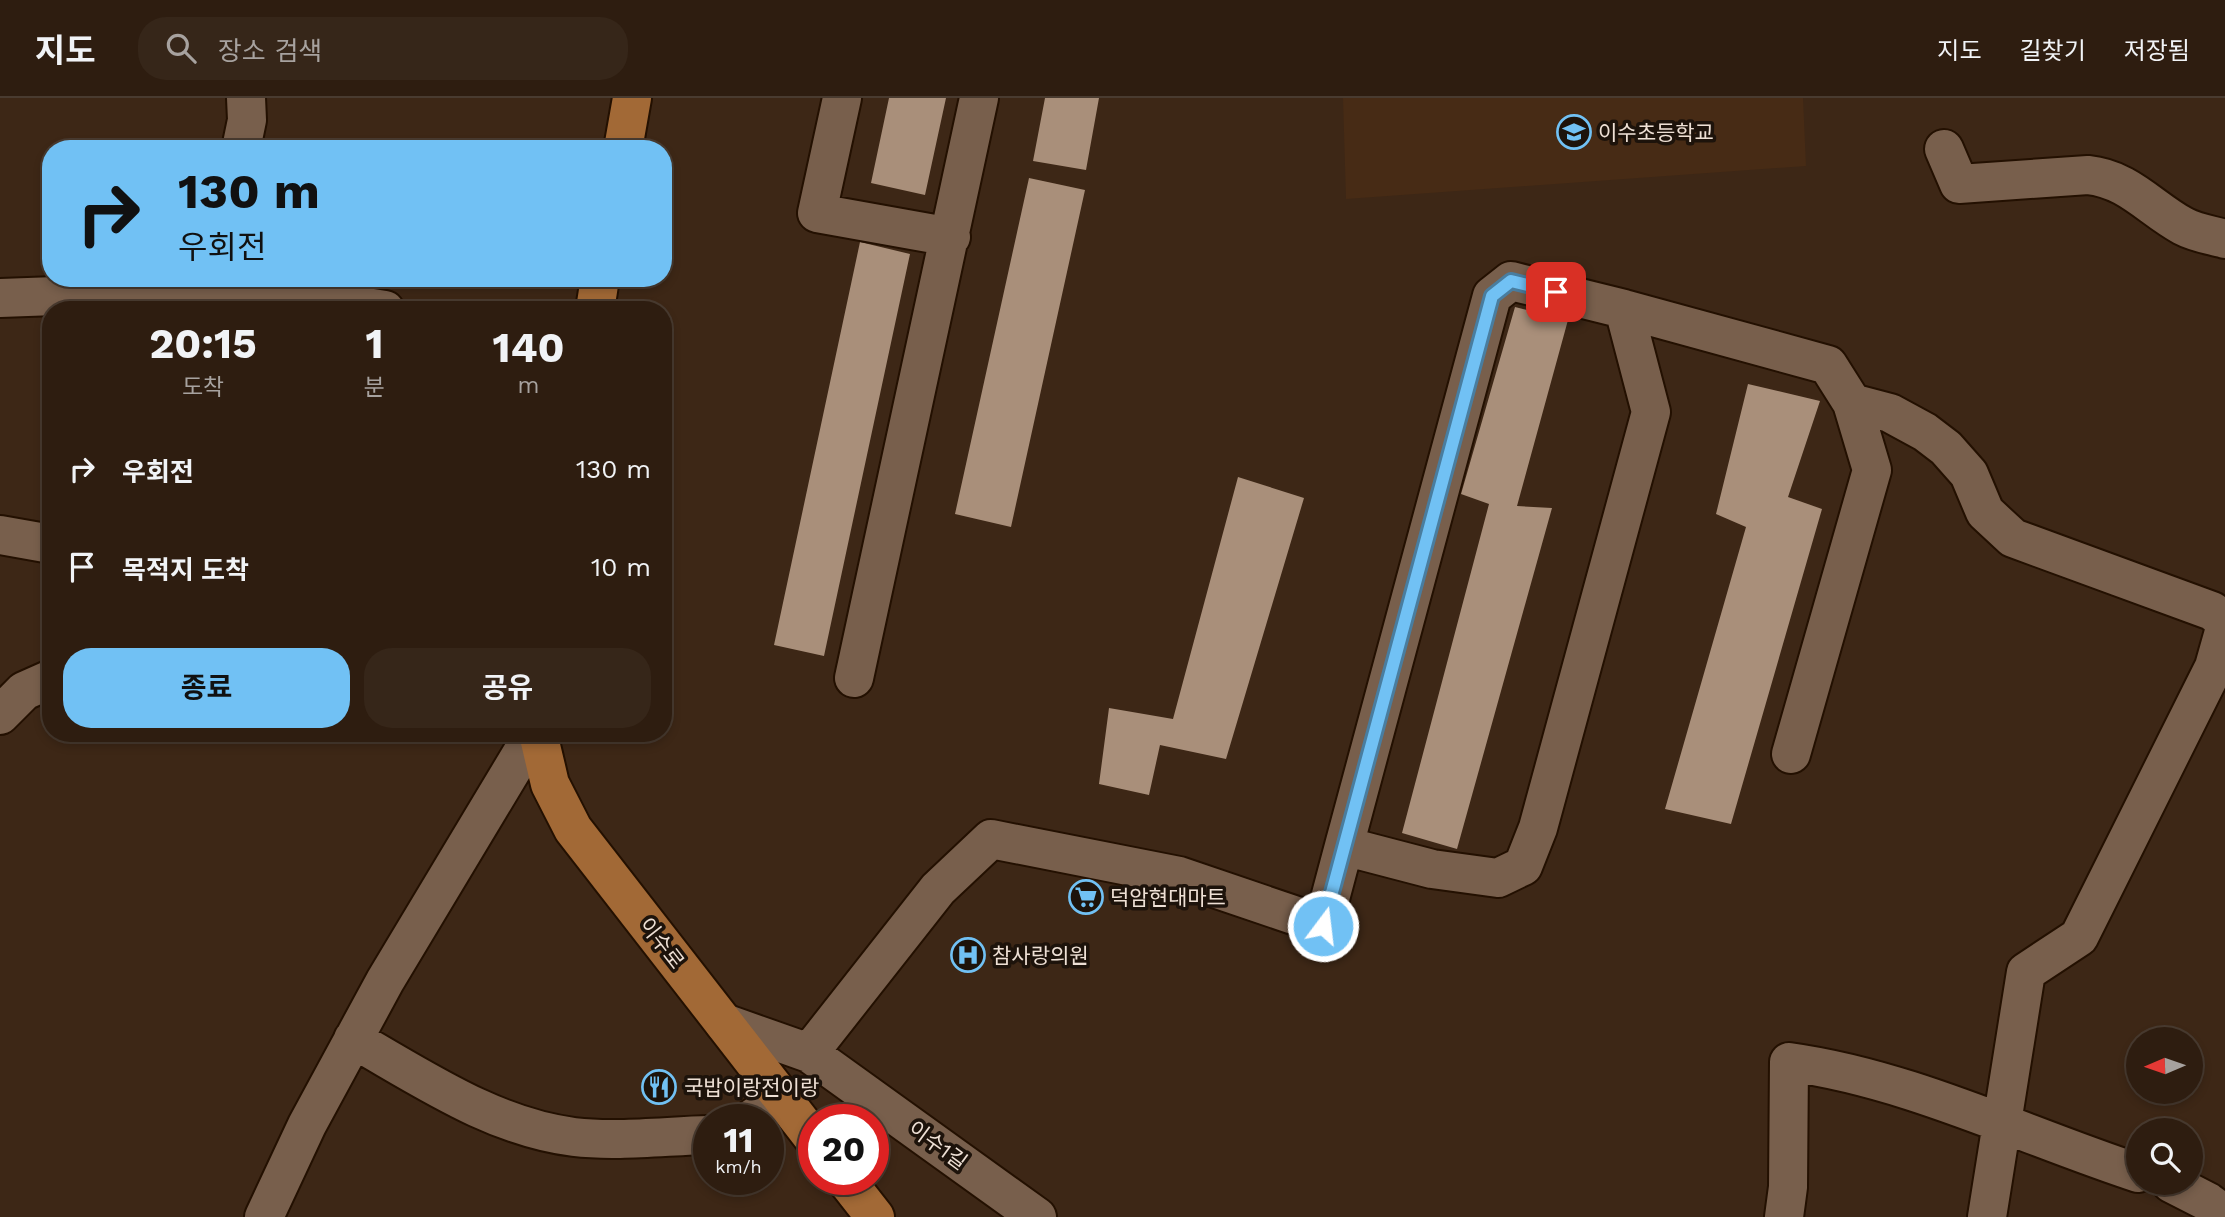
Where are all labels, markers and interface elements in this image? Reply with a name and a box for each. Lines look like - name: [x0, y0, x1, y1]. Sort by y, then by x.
- search box: [138, 17, 628, 80]
- icon: search: [162, 29, 200, 67]
- text: 지도: [35, 31, 96, 70]
- text: 장소 검색: [218, 36, 322, 66]
- text: 지도: [1937, 37, 1982, 65]
- text: 길찾기: [2020, 37, 2086, 65]
- text: 저장됨: [2124, 37, 2190, 65]
- school or university icon: 이수초등학교: [1555, 113, 1593, 151]
- place label: 이수초등학교: [1598, 120, 1714, 145]
- text: 130 m: [178, 162, 320, 220]
- icon: right: [63, 168, 154, 259]
- text: 우회전: [178, 228, 266, 266]
- pin: [1526, 262, 1586, 322]
- icon: arrive: [1537, 273, 1575, 311]
- text: 20:15: [149, 319, 257, 368]
- text: 1: [365, 319, 384, 368]
- text: 140: [492, 323, 565, 372]
- text: m: [518, 372, 539, 399]
- text: 도착: [182, 374, 224, 401]
- text: 분: [364, 374, 385, 401]
- icon: right: [63, 450, 101, 488]
- text: 130 m: [576, 454, 651, 484]
- text: 우회전: [122, 457, 194, 487]
- icon: arrive: [63, 548, 101, 586]
- text: 10 m: [591, 552, 651, 582]
- text: 목적지 도착: [122, 555, 249, 585]
- button: 종료: [63, 648, 350, 728]
- button: 공유: [364, 648, 651, 728]
- supermarket icon: 덕암현대마트: [1067, 878, 1105, 916]
- place label: 덕암현대마트: [1110, 885, 1226, 910]
- position arrow: [1286, 889, 1360, 963]
- street label: 이수로: [634, 912, 690, 974]
- hospital icon: 참사랑의원: [949, 936, 987, 974]
- place label: 참사랑의원: [992, 943, 1089, 968]
- north arrow: [2126, 1027, 2203, 1104]
- map controls: [2126, 1027, 2203, 1195]
- restaurant icon: 국밥이랑전이랑: [640, 1068, 678, 1106]
- place label: 국밥이랑전이랑: [684, 1075, 819, 1100]
- speed limit sign: 20: [798, 1104, 889, 1195]
- street label: 이수1길: [904, 1115, 972, 1175]
- button: search: [2126, 1118, 2203, 1195]
- text: 11: [723, 1119, 754, 1161]
- text: km/h: [715, 1156, 762, 1177]

